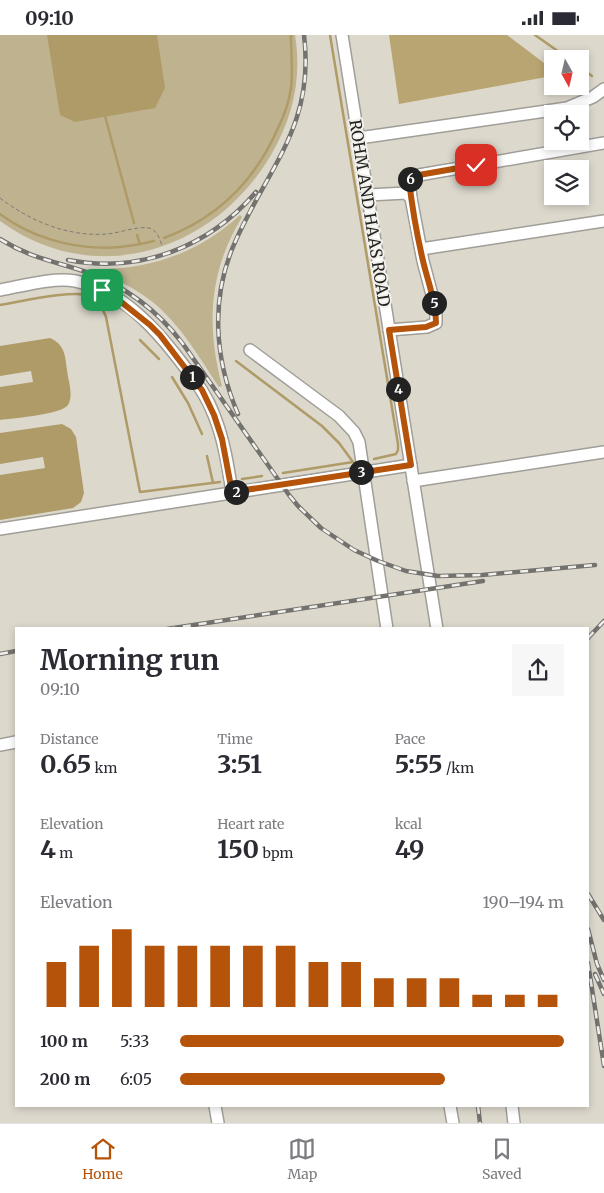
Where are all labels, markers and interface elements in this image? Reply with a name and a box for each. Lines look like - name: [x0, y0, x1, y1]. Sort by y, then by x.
- text: 09:10: [25, 6, 74, 30]
- north arrow: [544, 50, 589, 95]
- map controls: [544, 50, 589, 205]
- button: locate: [544, 105, 589, 150]
- street label: ROHM AND HAAS ROAD: [345, 118, 395, 308]
- pin: [455, 144, 497, 186]
- icon: check: [462, 151, 490, 179]
- button: layers: [544, 160, 589, 205]
- pin: 6: [398, 167, 422, 191]
- text: 6: [406, 170, 415, 188]
- pin: [81, 269, 123, 311]
- icon: arrive: [88, 276, 116, 304]
- pin: 5: [422, 291, 446, 315]
- text: 5: [430, 294, 439, 312]
- pin: 1: [180, 365, 204, 389]
- text: 1: [189, 368, 196, 386]
- pin: 4: [386, 377, 410, 401]
- text: 4: [394, 380, 403, 398]
- pin: 3: [348, 459, 374, 485]
- text: 3: [357, 463, 366, 481]
- pin: 2: [224, 479, 248, 505]
- text: 2: [232, 483, 241, 501]
- text: Morning run: [40, 642, 219, 678]
- button: share: [512, 644, 564, 696]
- text: 09:10: [40, 679, 80, 699]
- text: Distance: [40, 730, 99, 748]
- text: Time: [217, 730, 253, 748]
- text: Pace: [395, 730, 425, 748]
- text: 0.65: [40, 748, 91, 780]
- text: 3:51: [217, 748, 262, 780]
- text: 5:55: [395, 748, 443, 780]
- text: km: [91, 759, 117, 777]
- text: /km: [443, 759, 474, 777]
- text: Elevation: [40, 815, 104, 833]
- text: Heart rate: [217, 815, 284, 833]
- text: kcal: [395, 815, 422, 833]
- text: 4: [40, 833, 56, 865]
- text: 150: [217, 833, 259, 865]
- text: 49: [395, 833, 424, 865]
- text: m: [56, 844, 73, 862]
- text: bpm: [259, 844, 293, 862]
- text: Elevation: [40, 892, 113, 912]
- text: 190–194 m: [482, 892, 564, 912]
- text: 100 m: [40, 1031, 88, 1051]
- text: 5:33: [120, 1031, 150, 1051]
- text: 200 m: [40, 1069, 90, 1089]
- text: 6:05: [120, 1069, 152, 1089]
- tab: Home: [82, 1135, 123, 1183]
- tab: Map: [287, 1135, 317, 1183]
- tab: Saved: [482, 1135, 522, 1183]

